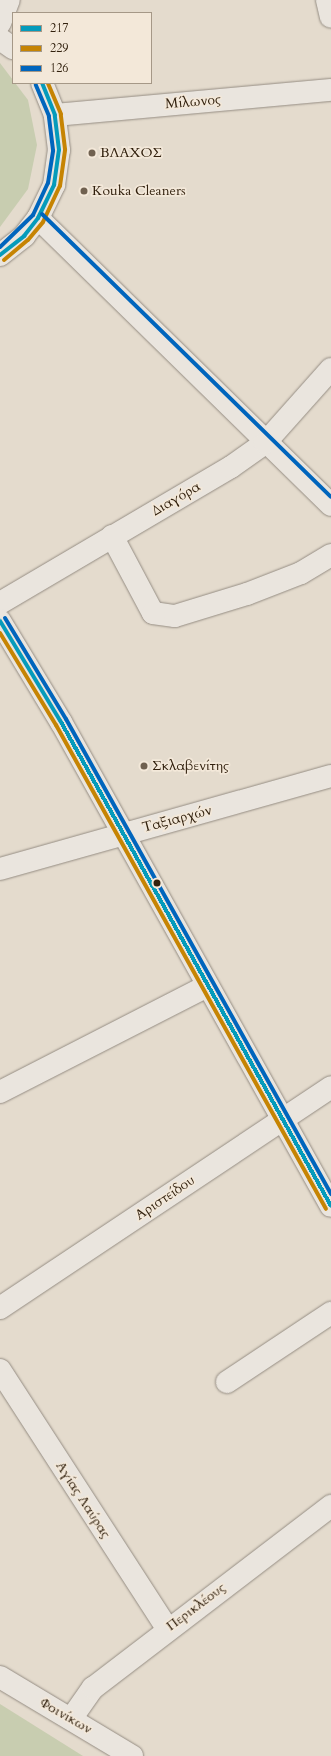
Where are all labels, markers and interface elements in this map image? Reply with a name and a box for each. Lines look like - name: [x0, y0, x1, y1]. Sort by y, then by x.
- legend: [12, 12, 152, 84]
- text: 217: [50, 20, 68, 36]
- text: 229: [50, 40, 68, 56]
- text: 126: [50, 60, 68, 76]
- street label: Μίλωνος: [164, 91, 222, 113]
- place label: ΒΛΑΧΟΣ: [100, 145, 162, 161]
- marker: ΒΛΑΧΟΣ: [87, 148, 97, 158]
- place label: Kouka Cleaners: [92, 183, 186, 199]
- marker: Kouka Cleaners: [79, 186, 89, 196]
- street label: Διαγόρα: [149, 478, 203, 520]
- place label: Σκλαβενίτης: [152, 758, 229, 774]
- marker: Σκλαβενίτης: [139, 761, 149, 771]
- street label: Ταξιαρχών: [140, 802, 214, 836]
- unlabelled marker: [152, 878, 162, 888]
- street label: Αριστείδου: [132, 1172, 198, 1224]
- street label: Αγίας Λαύρας: [52, 1458, 114, 1542]
- street label: Περικλέους: [163, 1579, 229, 1635]
- street label: Φοινίκων: [37, 1694, 95, 1738]

